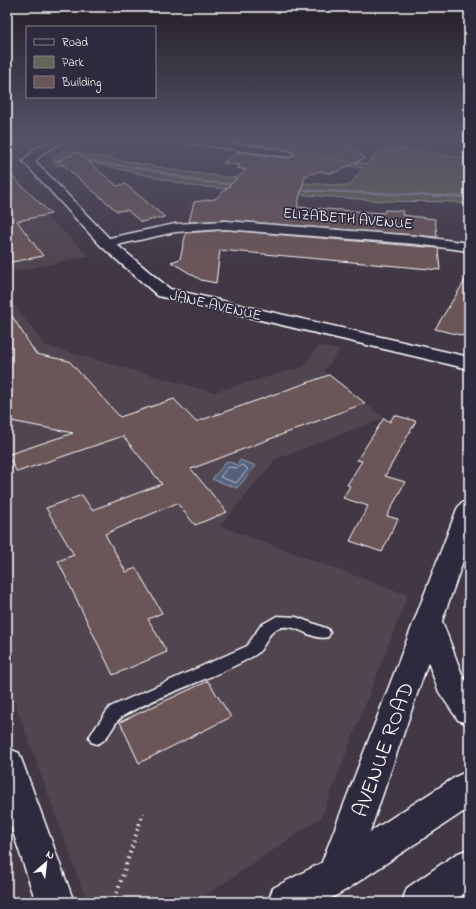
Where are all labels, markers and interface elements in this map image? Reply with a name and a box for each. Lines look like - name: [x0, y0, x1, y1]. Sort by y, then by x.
- legend: [26, 26, 156, 98]
- text: Road: [62, 34, 88, 52]
- text: Park: [62, 54, 84, 72]
- text: Building: [61, 74, 101, 93]
- street label: ELIZABETH AVENUE: [282, 202, 414, 236]
- street label: JANE AVENUE: [168, 285, 264, 327]
- street label: AVENUE ROAD: [346, 678, 424, 822]
- north arrow: [26, 843, 66, 883]
- text: N: [43, 846, 57, 864]

